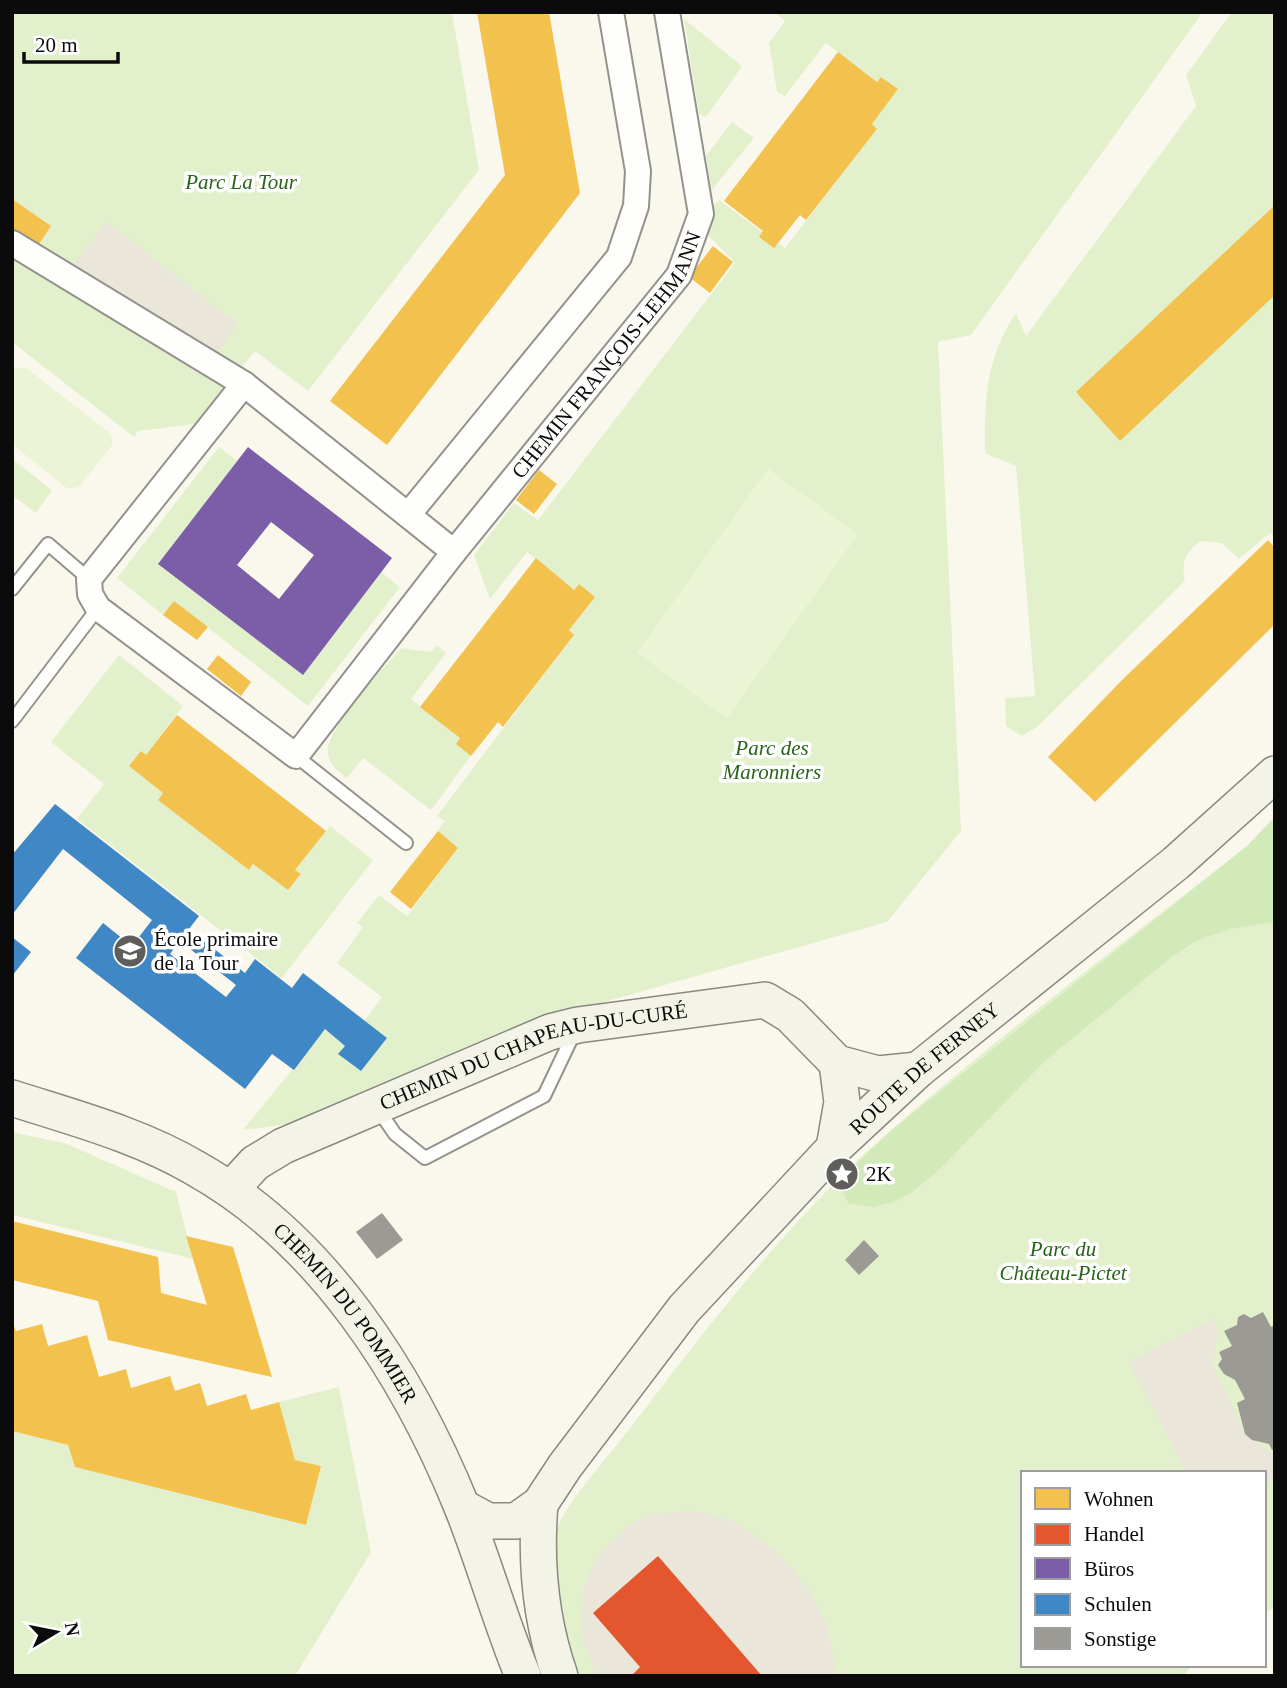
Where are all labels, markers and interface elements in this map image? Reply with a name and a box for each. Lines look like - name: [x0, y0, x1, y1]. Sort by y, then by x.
- scale bar: [24, 21, 119, 65]
- text: 20 m: [35, 33, 78, 57]
- park label: Parc La Tour: [184, 170, 298, 194]
- street label: CHEMIN FRANÇOIS-LEHMANN: [507, 228, 706, 483]
- park label: Parc des Maronniers: [722, 736, 821, 784]
- place label: École primaire de la Tour: [154, 927, 278, 975]
- school or university icon: École primaire de la Tour: [111, 932, 149, 970]
- street label: ROUTE DE FERNEY: [844, 997, 1004, 1140]
- street label: CHEMIN DU CHAPEAU-DU-CURÉ: [376, 998, 689, 1115]
- place icon: 2K: [823, 1155, 861, 1193]
- place label: 2K: [866, 1162, 892, 1186]
- street label: CHEMIN DU POMMIER: [269, 1218, 422, 1407]
- park label: Parc du Château-Pictet: [999, 1237, 1128, 1285]
- legend: [1021, 1471, 1266, 1667]
- text: Wohnen: [1084, 1487, 1154, 1511]
- text: Handel: [1084, 1522, 1145, 1546]
- text: Büros: [1084, 1557, 1134, 1581]
- text: Schulen: [1084, 1592, 1152, 1616]
- north arrow: [21, 1597, 91, 1667]
- text: N: [61, 1621, 84, 1638]
- text: Sonstige: [1084, 1627, 1156, 1651]

